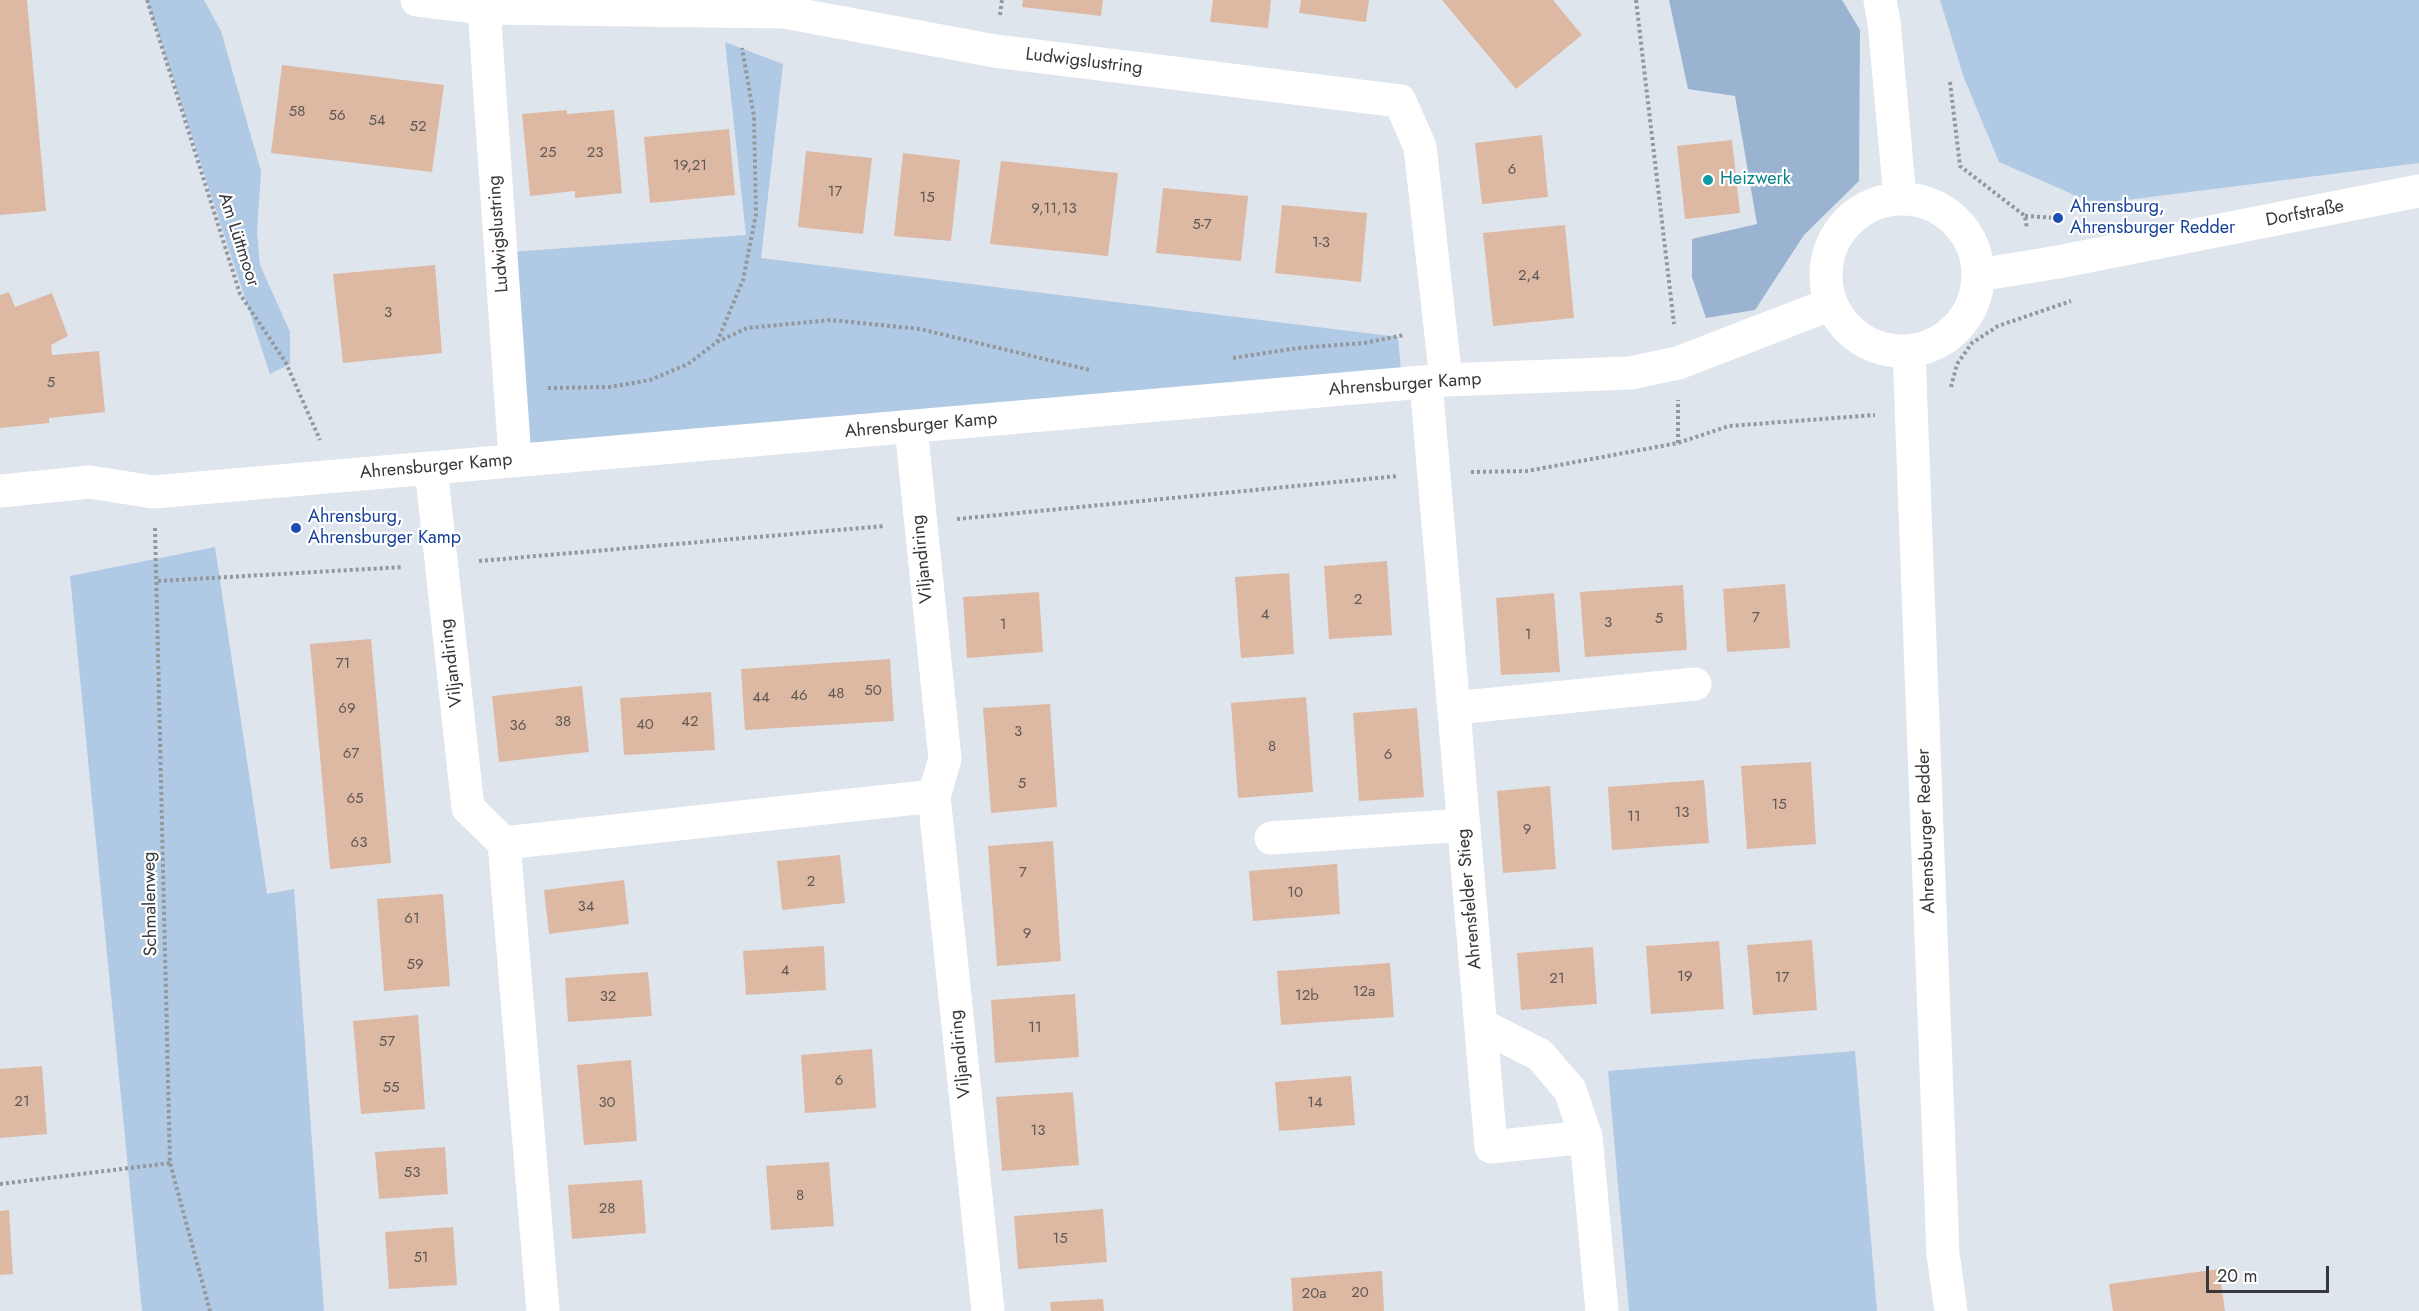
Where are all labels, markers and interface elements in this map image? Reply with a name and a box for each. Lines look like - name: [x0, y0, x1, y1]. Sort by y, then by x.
- street label: Ludwigslustring: [1024, 44, 1144, 80]
- house number: 58: [289, 103, 305, 121]
- house number: 56: [328, 107, 346, 125]
- house number: 54: [368, 112, 386, 130]
- house number: 52: [410, 118, 426, 136]
- house number: 25: [540, 144, 556, 162]
- house number: 23: [587, 144, 603, 162]
- house number: 19,21: [673, 157, 707, 175]
- house number: 6: [1508, 161, 1516, 179]
- place label: Heizwerk: [1720, 169, 1791, 191]
- marker: Heizwerk: [1701, 173, 1715, 187]
- street label: Ludwigslustring: [484, 175, 514, 293]
- house number: 17: [828, 183, 842, 201]
- house number: 15: [919, 189, 935, 207]
- street label: Am Lüttmoor: [213, 190, 263, 290]
- street label: Dorfstraße: [2264, 196, 2346, 232]
- place label: Ahrensburg, Ahrensburger Redder: [2070, 197, 2235, 240]
- house number: 9,11,13: [1031, 200, 1077, 218]
- marker: Ahrensburg, Ahrensburger Redder: [2051, 211, 2065, 225]
- house number: 5-7: [1192, 216, 1212, 234]
- house number: 1-3: [1312, 234, 1330, 252]
- house number: 2,4: [1518, 267, 1540, 285]
- house number: 3: [384, 304, 392, 322]
- street label: Ahrensburger Kamp: [1328, 369, 1482, 401]
- house number: 5: [47, 374, 55, 392]
- street label: Ahrensburger Kamp: [844, 409, 998, 443]
- street label: Ahrensburger Kamp: [359, 450, 513, 484]
- place label: Ahrensburg, Ahrensburger Kamp: [308, 507, 461, 550]
- street label: Viljandiring: [908, 514, 938, 604]
- marker: Ahrensburg, Ahrensburger Kamp: [289, 521, 303, 535]
- house number: 2: [1354, 591, 1362, 609]
- house number: 4: [1261, 606, 1269, 624]
- house number: 7: [1752, 609, 1760, 627]
- house number: 5: [1655, 610, 1663, 628]
- house number: 3: [1604, 614, 1612, 632]
- house number: 1: [1000, 616, 1006, 634]
- street label: Viljandiring: [436, 618, 468, 708]
- house number: 1: [1525, 626, 1531, 644]
- house number: 71: [336, 655, 350, 673]
- house number: 50: [864, 682, 882, 700]
- house number: 48: [828, 685, 844, 703]
- house number: 46: [790, 687, 808, 705]
- house number: 44: [752, 689, 770, 707]
- house number: 69: [338, 700, 356, 718]
- house number: 38: [555, 713, 571, 731]
- house number: 42: [681, 713, 699, 731]
- house number: 40: [636, 716, 654, 734]
- house number: 36: [510, 717, 526, 735]
- house number: 3: [1014, 723, 1022, 741]
- house number: 8: [1268, 738, 1276, 756]
- house number: 67: [343, 745, 359, 763]
- house number: 6: [1384, 746, 1392, 764]
- street label: Ahrensburger Redder: [1913, 748, 1941, 914]
- house number: 5: [1018, 775, 1026, 793]
- house number: 65: [346, 790, 364, 808]
- house number: 15: [1771, 796, 1787, 814]
- house number: 13: [1675, 804, 1689, 822]
- house number: 11: [1627, 808, 1641, 826]
- house number: 9: [1523, 821, 1531, 839]
- street label: Ahrensfelder Stieg: [1453, 828, 1487, 970]
- house number: 63: [351, 834, 367, 852]
- street label: Schmalenweg: [139, 851, 163, 957]
- house number: 7: [1019, 864, 1027, 882]
- house number: 2: [807, 873, 815, 891]
- house number: 10: [1287, 884, 1303, 902]
- house number: 34: [578, 898, 594, 916]
- house number: 61: [404, 910, 420, 928]
- house number: 9: [1023, 925, 1031, 943]
- house number: 59: [406, 956, 424, 974]
- house number: 4: [781, 962, 789, 980]
- house number: 19: [1677, 968, 1693, 986]
- house number: 17: [1775, 969, 1789, 987]
- house number: 21: [1549, 970, 1565, 988]
- house number: 12a: [1353, 983, 1375, 1001]
- house number: 12b: [1295, 987, 1319, 1005]
- house number: 32: [600, 988, 616, 1006]
- street label: Viljandiring: [946, 1009, 976, 1099]
- house number: 11: [1028, 1019, 1042, 1037]
- house number: 57: [379, 1033, 395, 1051]
- house number: 6: [835, 1072, 843, 1090]
- house number: 55: [383, 1079, 399, 1097]
- house number: 21: [14, 1093, 30, 1111]
- house number: 30: [598, 1094, 616, 1112]
- house number: 14: [1307, 1094, 1323, 1112]
- house number: 13: [1031, 1122, 1045, 1140]
- house number: 53: [404, 1164, 420, 1182]
- house number: 8: [796, 1187, 804, 1205]
- house number: 28: [599, 1200, 615, 1218]
- house number: 15: [1052, 1230, 1068, 1248]
- house number: 51: [413, 1249, 429, 1267]
- scale bar: [2209, 1254, 2332, 1292]
- text: 20 m: [2217, 1263, 2257, 1289]
- house number: 20: [1351, 1284, 1369, 1302]
- house number: 20a: [1302, 1285, 1326, 1303]

